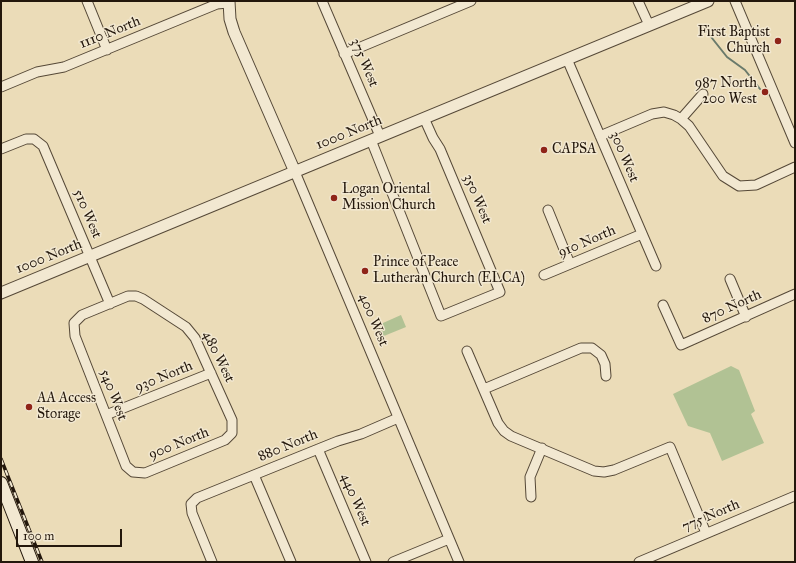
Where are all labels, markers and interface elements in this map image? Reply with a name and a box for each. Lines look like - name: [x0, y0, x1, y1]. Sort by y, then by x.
- street label: 1110 North: [77, 13, 143, 53]
- place label: First Baptist Church: [698, 25, 770, 58]
- street label: 375 West: [346, 36, 382, 90]
- marker: First Baptist Church: [773, 36, 783, 46]
- place label: 987 North 200 West: [695, 76, 757, 108]
- marker: 987 North 200 West: [760, 87, 770, 97]
- street label: 1000 North: [314, 112, 384, 154]
- street label: 300 West: [606, 129, 642, 185]
- place label: CAPSA: [552, 142, 596, 158]
- marker: CAPSA: [539, 145, 549, 155]
- street label: 350 West: [459, 172, 495, 226]
- place label: Logan Oriental Mission Church: [342, 182, 436, 214]
- street label: 510 West: [69, 187, 105, 241]
- marker: Logan Oriental Mission Church: [329, 193, 339, 203]
- street label: 910 North: [556, 222, 618, 262]
- street label: 1000 North: [14, 236, 84, 278]
- place label: Prince of Peace Lutheran Church (ELCA): [373, 255, 525, 288]
- marker: Prince of Peace Lutheran Church (ELCA): [360, 266, 370, 276]
- street label: 870 North: [700, 287, 764, 327]
- street label: 400 West: [354, 291, 392, 349]
- street label: 480 West: [198, 329, 238, 385]
- street label: 930 North: [133, 358, 195, 396]
- street label: 540 West: [96, 367, 130, 423]
- place label: AA Access Storage: [37, 391, 96, 424]
- marker: AA Access Storage: [24, 402, 34, 412]
- street label: 900 North: [146, 424, 212, 464]
- street label: 880 North: [256, 426, 320, 466]
- street label: 440 West: [336, 471, 374, 529]
- street label: 775 North: [680, 496, 742, 536]
- scale bar: [18, 521, 124, 547]
- text: 100 m: [23, 529, 54, 543]

